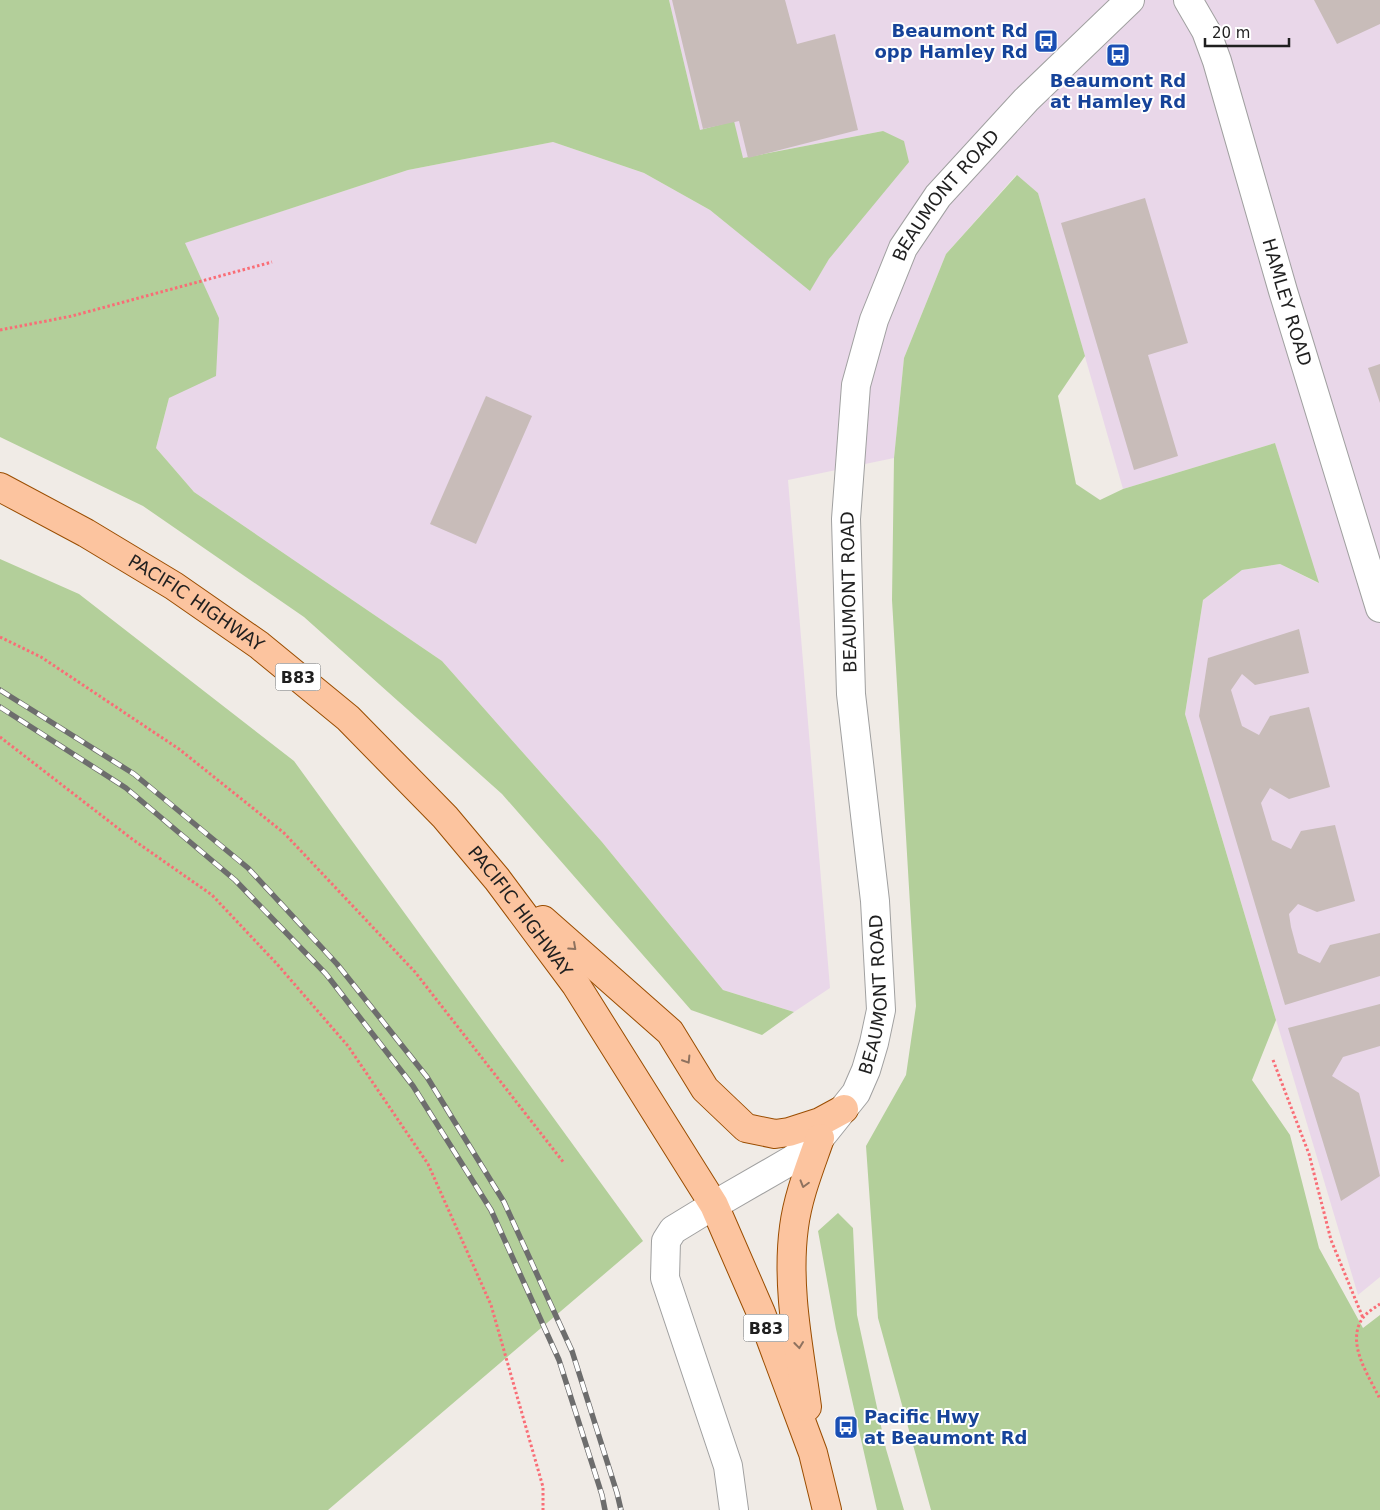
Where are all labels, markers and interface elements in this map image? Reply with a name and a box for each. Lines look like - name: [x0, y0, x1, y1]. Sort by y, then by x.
- scale bar: [1205, 15, 1289, 47]
- place label: Beaumont Rd opp Hamley Rd: [875, 20, 1028, 62]
- text: 20 m: [1212, 24, 1250, 42]
- bus stop icon: Beaumont Rd opp Hamley Rd: [1033, 28, 1059, 54]
- bus stop icon: Beaumont Rd at Hamley Rd: [1105, 42, 1131, 68]
- place label: Beaumont Rd at Hamley Rd: [1050, 70, 1186, 112]
- street label: BEAUMONT ROAD: [888, 125, 1003, 264]
- street label: HAMLEY ROAD: [1258, 236, 1316, 368]
- street label: BEAUMONT ROAD: [837, 511, 860, 673]
- street label: PACIFIC HIGHWAY: [125, 550, 269, 656]
- road number: B83: [276, 664, 320, 690]
- street label: PACIFIC HIGHWAY: [464, 842, 578, 981]
- street label: BEAUMONT ROAD: [854, 914, 891, 1077]
- one-way arrow: [568, 941, 577, 950]
- one-way arrow: [681, 1055, 691, 1064]
- one-way arrow: [800, 1180, 810, 1188]
- road number: B83: [744, 1315, 788, 1342]
- one-way arrow: [793, 1341, 804, 1349]
- place label: Pacific Hwy at Beaumont Rd: [864, 1406, 1027, 1448]
- bus stop icon: Pacific Hwy at Beaumont Rd: [833, 1414, 859, 1440]

